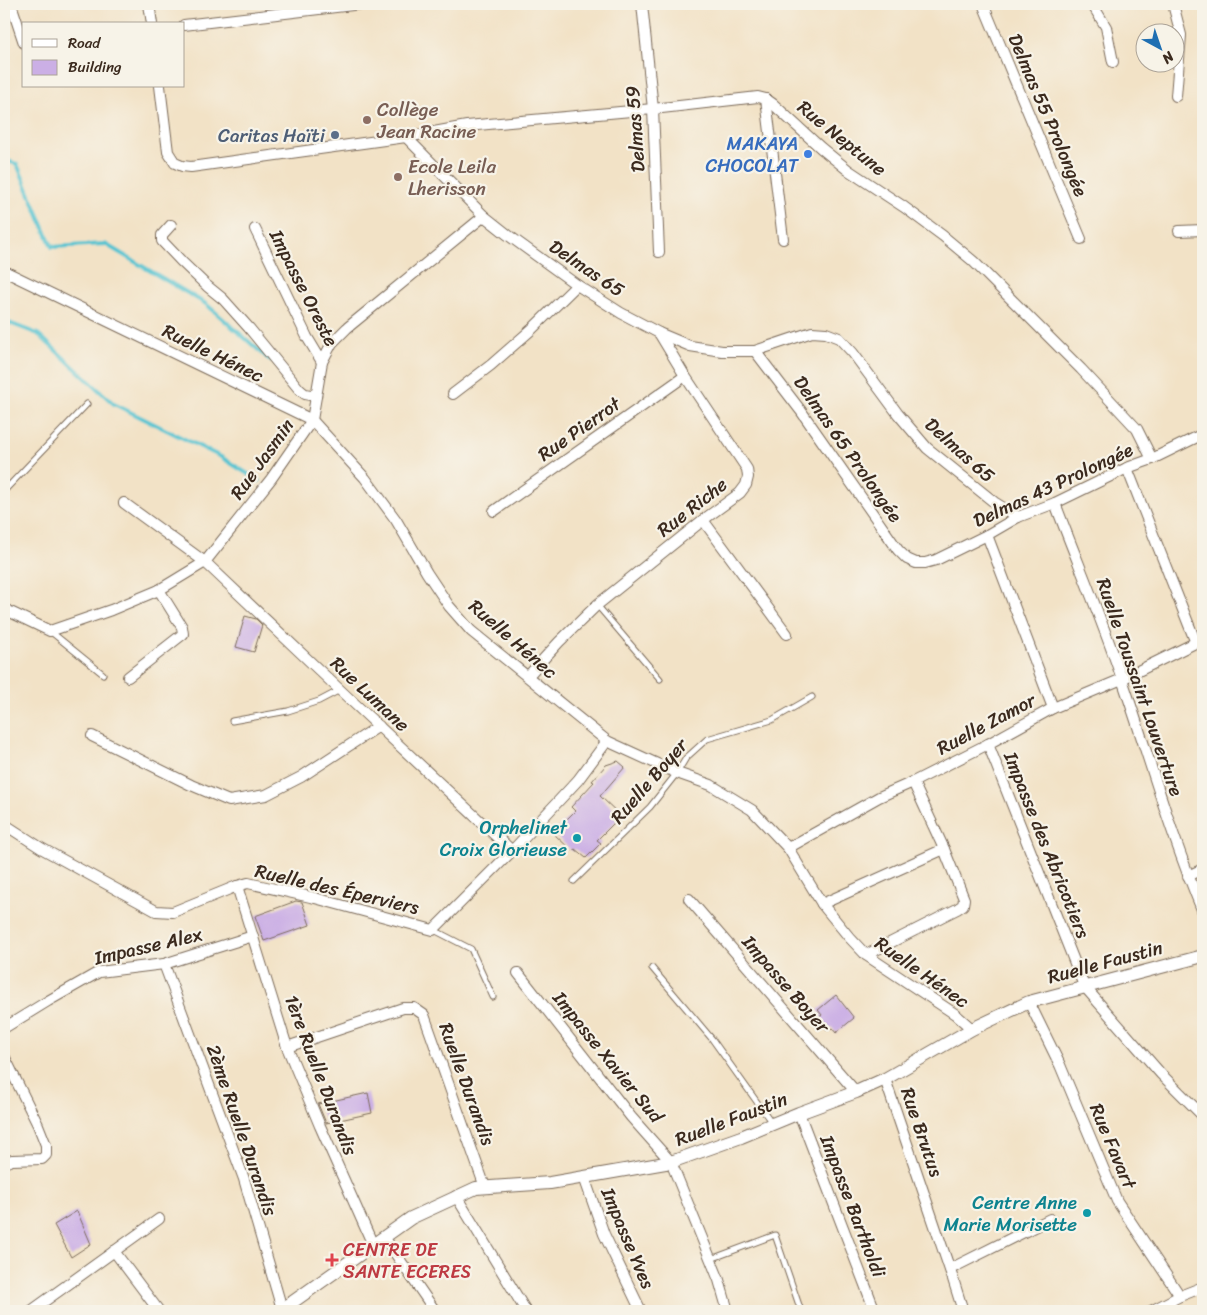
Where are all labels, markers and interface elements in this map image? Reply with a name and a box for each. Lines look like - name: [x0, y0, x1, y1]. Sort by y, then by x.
- legend: [22, 22, 185, 88]
- north arrow: [1134, 22, 1184, 72]
- street label: Delmas 55 Prolongée: [999, 28, 1097, 202]
- text: Road: [68, 30, 101, 56]
- text: N: [1156, 44, 1181, 70]
- text: Building: [68, 54, 122, 80]
- street label: Delmas 59: [616, 85, 654, 173]
- street label: Rue Neptune: [790, 91, 894, 185]
- place label: Collège Jean Racine: [376, 93, 477, 148]
- marker: Collège Jean Racine: [361, 114, 373, 126]
- place label: Caritas Haïti: [218, 119, 326, 152]
- place label: MAKAYA CHOCOLAT: [705, 127, 799, 182]
- marker: Caritas Haïti: [329, 129, 341, 141]
- marker: MAKAYA CHOCOLAT: [802, 148, 814, 160]
- place label: Ecole Leila Lherisson: [408, 150, 496, 205]
- marker: Ecole Leila Lherisson: [392, 171, 404, 183]
- street label: Impasse Oreste: [260, 223, 348, 353]
- street label: Delmas 65: [542, 230, 632, 306]
- street label: Ruelle Hénec: [157, 314, 270, 392]
- street label: Delmas 65 Prolongée: [785, 368, 911, 530]
- street label: Rue Pierrot: [530, 387, 629, 470]
- street label: Delmas 65: [917, 409, 1003, 491]
- street label: Rue Jasmin: [221, 411, 303, 507]
- street label: Delmas 43 Prolongée: [967, 433, 1139, 537]
- street label: Rue Riche: [649, 468, 735, 545]
- street label: Ruelle Toussaint Louverture: [1087, 573, 1193, 801]
- street label: Ruelle Hénec: [461, 591, 565, 688]
- street label: Rue Lumane: [322, 648, 418, 740]
- street label: Ruelle Zamor: [930, 683, 1043, 764]
- street label: Ruelle Boyer: [602, 730, 697, 832]
- street label: Impasse des Abricotiers: [994, 746, 1100, 944]
- place label: Orphelinet Croix Glorieuse: [440, 811, 568, 866]
- marker: Orphelinet Croix Glorieuse: [571, 832, 583, 844]
- street label: Ruelle des Éperviers: [252, 854, 422, 924]
- street label: Impasse Alex: [90, 918, 205, 975]
- street label: Impasse Boyer: [733, 926, 839, 1042]
- street label: Ruelle Hénec: [868, 927, 977, 1017]
- street label: Ruelle Faustin: [1044, 931, 1166, 993]
- street label: Impasse Xavier Sud: [544, 983, 673, 1132]
- street label: 1ère Ruelle Durandis: [275, 990, 367, 1160]
- street label: Ruelle Durandis: [430, 1018, 505, 1150]
- street label: 2ème Ruelle Durandis: [197, 1040, 287, 1220]
- street label: Ruelle Faustin: [670, 1082, 792, 1156]
- street label: Rue Brutus: [891, 1083, 953, 1181]
- street label: Rue Favart: [1080, 1098, 1146, 1195]
- street label: Impasse Bartholdi: [810, 1129, 896, 1283]
- street label: Impasse Yves: [591, 1181, 664, 1294]
- place label: Centre Anne Marie Morisette: [943, 1186, 1077, 1241]
- marker: Centre Anne Marie Morisette: [1081, 1207, 1093, 1219]
- place label: CENTRE DE SANTE ECERES: [343, 1233, 471, 1288]
- marker: CENTRE DE SANTE ECERES: [325, 1253, 339, 1267]

